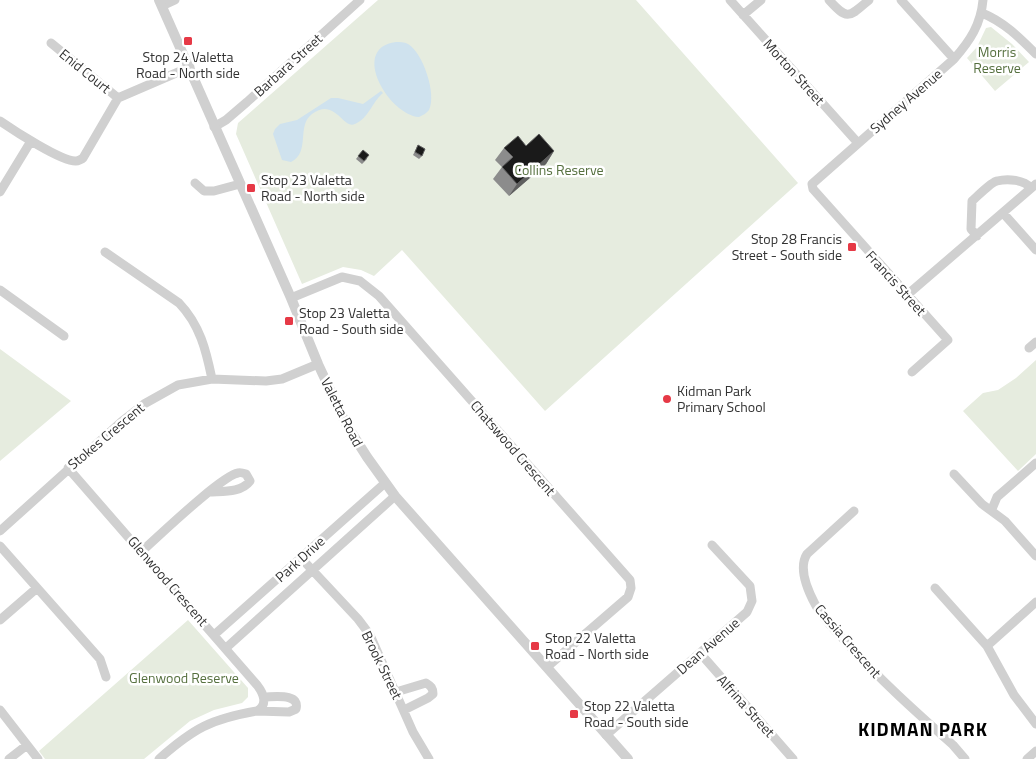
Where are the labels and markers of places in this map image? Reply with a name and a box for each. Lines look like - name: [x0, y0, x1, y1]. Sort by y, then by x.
- marker: Stop 24 Valetta Road - North side: [182, 35, 194, 47]
- place label: Stop 24 Valetta Road - North side: [136, 46, 240, 83]
- place label: Stop 23 Valetta Road - North side: [261, 169, 365, 206]
- marker: Stop 23 Valetta Road - North side: [245, 182, 257, 194]
- place label: Stop 28 Francis Street - South side: [732, 228, 842, 265]
- marker: Stop 28 Francis Street - South side: [846, 241, 858, 253]
- place label: Stop 23 Valetta Road - South side: [299, 302, 404, 339]
- marker: Stop 23 Valetta Road - South side: [283, 315, 295, 327]
- place label: Kidman Park Primary School: [677, 380, 766, 417]
- marker: Kidman Park Primary School: [661, 393, 673, 405]
- place label: Stop 22 Valetta Road - North side: [545, 627, 649, 664]
- marker: Stop 22 Valetta Road - North side: [529, 640, 541, 652]
- place label: Stop 22 Valetta Road - South side: [584, 695, 689, 732]
- marker: Stop 22 Valetta Road - South side: [568, 708, 580, 720]

